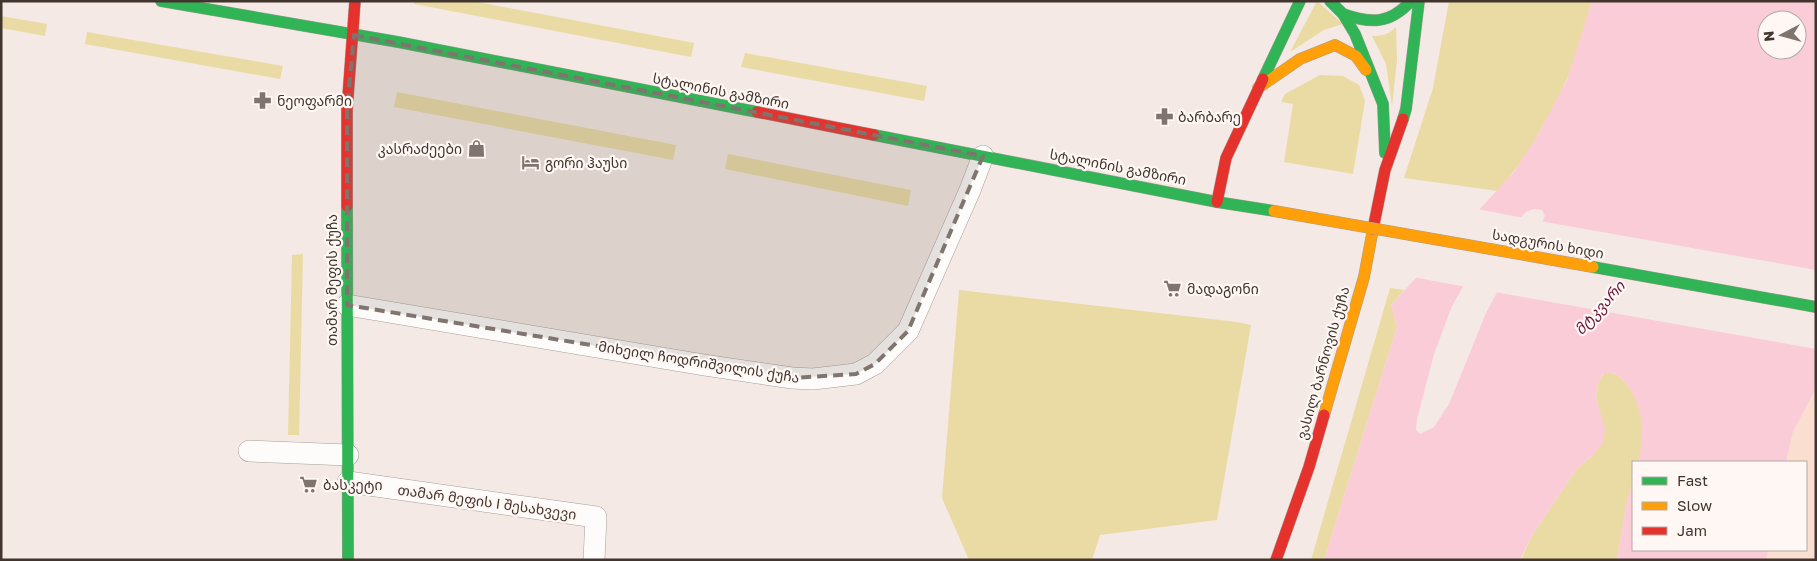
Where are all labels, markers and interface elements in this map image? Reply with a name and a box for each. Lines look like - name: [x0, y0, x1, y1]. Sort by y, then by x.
- north arrow: [1757, 10, 1807, 60]
- text: N: [1760, 30, 1778, 43]
- street label: სტალინის გამზირი: [651, 69, 791, 113]
- pharmacy icon: ნეოფარმი: [253, 91, 273, 111]
- place label: ნეოფარმი: [277, 92, 352, 110]
- pharmacy icon: ბარბარე: [1154, 107, 1174, 127]
- place label: ბარბარე: [1178, 108, 1241, 126]
- shop icon: კასრაძეები: [466, 139, 486, 159]
- place label: კასრაძეები: [378, 140, 462, 158]
- street label: სტალინის გამზირი: [1048, 145, 1188, 189]
- hotel icon: გორი ჰაუსი: [521, 153, 541, 173]
- place label: გორი ჰაუსი: [545, 154, 627, 172]
- street label: თამარ მეფის ქუჩა: [323, 214, 341, 346]
- street label: სადგურის ხიდი: [1491, 225, 1605, 263]
- water label: მტკვარი: [1570, 276, 1630, 339]
- supermarket icon: მადაგონი: [1163, 279, 1183, 299]
- place label: მადაგონი: [1187, 280, 1259, 298]
- street label: ვასილ ბარნოვის ქუჩა: [1293, 284, 1353, 442]
- street label: მიხეილ ჩოდრიშვილის ქუჩა: [597, 337, 801, 387]
- legend: [1632, 461, 1807, 551]
- text: Fast: [1677, 471, 1708, 489]
- supermarket icon: ბასკეტი: [299, 475, 319, 495]
- place label: ბასკეტი: [323, 476, 383, 494]
- street label: თამარ მეფის I შესახვევი: [396, 481, 578, 523]
- text: Slow: [1677, 496, 1712, 514]
- text: Jam: [1677, 521, 1707, 539]

